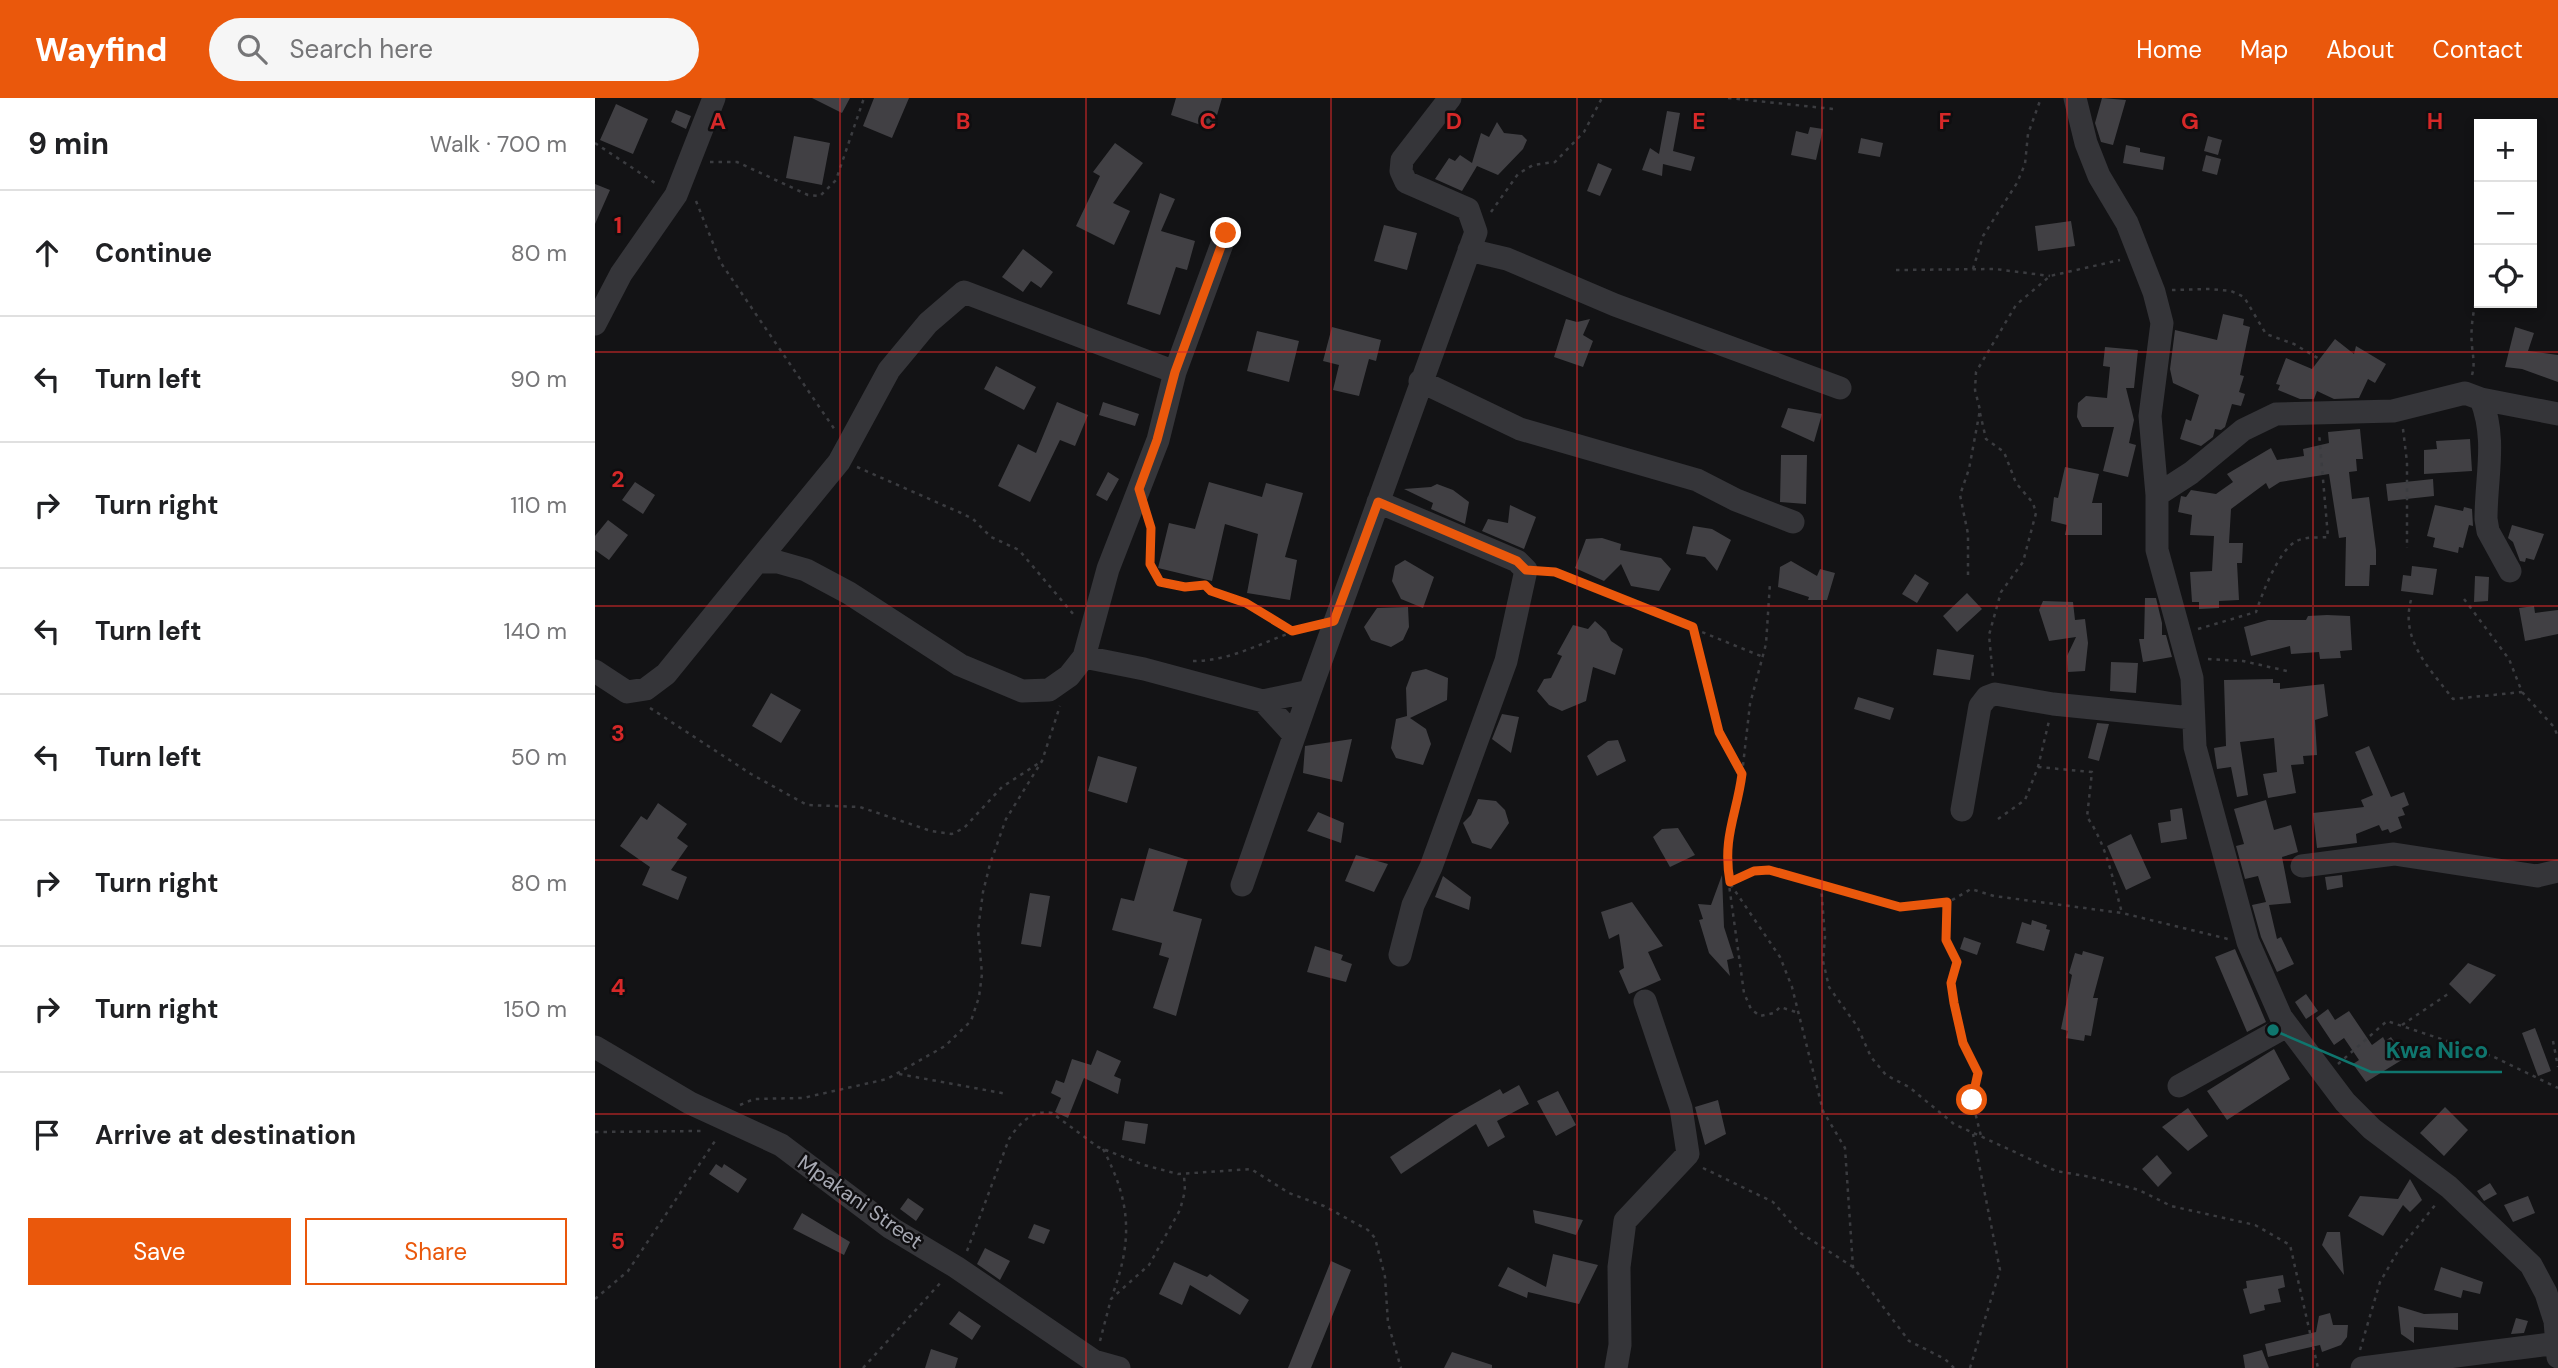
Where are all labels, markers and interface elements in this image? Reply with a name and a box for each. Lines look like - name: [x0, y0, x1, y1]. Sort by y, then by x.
- search box: [209, 18, 699, 81]
- text: Wayfind: [35, 28, 167, 71]
- icon: search: [233, 30, 271, 68]
- text: Search here: [289, 32, 433, 66]
- text: Home: [2136, 34, 2202, 65]
- text: Map: [2240, 34, 2288, 65]
- text: About: [2326, 34, 2395, 65]
- text: Contact: [2433, 34, 2523, 65]
- text: A: [710, 106, 726, 136]
- text: B: [956, 106, 970, 136]
- text: C: [1200, 106, 1216, 136]
- text: D: [1446, 106, 1462, 136]
- text: E: [1692, 106, 1706, 136]
- text: F: [1939, 106, 1952, 136]
- text: G: [2181, 106, 2199, 136]
- text: H: [2427, 106, 2443, 136]
- map controls: [2474, 119, 2537, 308]
- button: +: [2474, 119, 2537, 182]
- text: 9 min: [28, 124, 109, 163]
- text: Walk · 700 m: [430, 129, 567, 159]
- button: −: [2474, 182, 2537, 245]
- text: 1: [614, 210, 622, 240]
- route end: [1210, 217, 1241, 248]
- icon: ahead: [28, 234, 66, 272]
- text: Continue: [95, 236, 212, 270]
- text: 80 m: [511, 238, 567, 268]
- button: locate: [2474, 245, 2537, 308]
- icon: left: [28, 360, 66, 398]
- text: Turn left: [95, 362, 202, 396]
- text: 90 m: [510, 364, 567, 394]
- text: 2: [611, 464, 625, 494]
- icon: right: [28, 486, 66, 524]
- text: Turn right: [95, 488, 219, 522]
- text: 110 m: [510, 490, 567, 520]
- icon: left: [28, 612, 66, 650]
- text: Turn left: [95, 614, 202, 648]
- text: 140 m: [504, 616, 567, 646]
- text: 3: [611, 718, 625, 748]
- icon: left: [28, 738, 66, 776]
- text: Turn left: [95, 740, 202, 774]
- text: 50 m: [511, 742, 567, 772]
- icon: right: [28, 864, 66, 902]
- text: Turn right: [95, 866, 219, 900]
- text: 80 m: [511, 868, 567, 898]
- text: 4: [611, 972, 626, 1002]
- icon: right: [28, 990, 66, 1028]
- text: Turn right: [95, 992, 219, 1026]
- text: 150 m: [503, 994, 567, 1024]
- callout: Kwa Nico: [2371, 1028, 2502, 1072]
- text: Kwa Nico: [2386, 1035, 2488, 1065]
- route start: [1956, 1084, 1987, 1115]
- icon: arrive: [28, 1116, 66, 1154]
- text: Arrive at destination: [95, 1118, 356, 1152]
- street label: Mpakani Street: [792, 1149, 928, 1255]
- button: Save: [28, 1218, 291, 1285]
- button: Share: [305, 1218, 567, 1285]
- text: 5: [611, 1226, 625, 1256]

